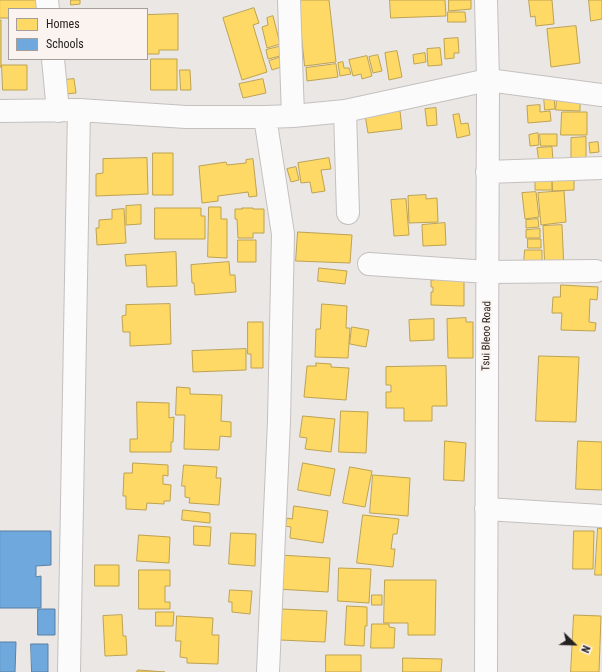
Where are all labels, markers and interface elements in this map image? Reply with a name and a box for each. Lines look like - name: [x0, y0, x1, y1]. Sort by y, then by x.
- legend: [8, 8, 148, 60]
- text: Homes: [46, 17, 80, 31]
- text: Schools: [46, 37, 84, 51]
- street label: Tsui Bleoo Road: [480, 301, 494, 371]
- north arrow: [554, 624, 594, 664]
- text: N: [578, 643, 593, 655]

